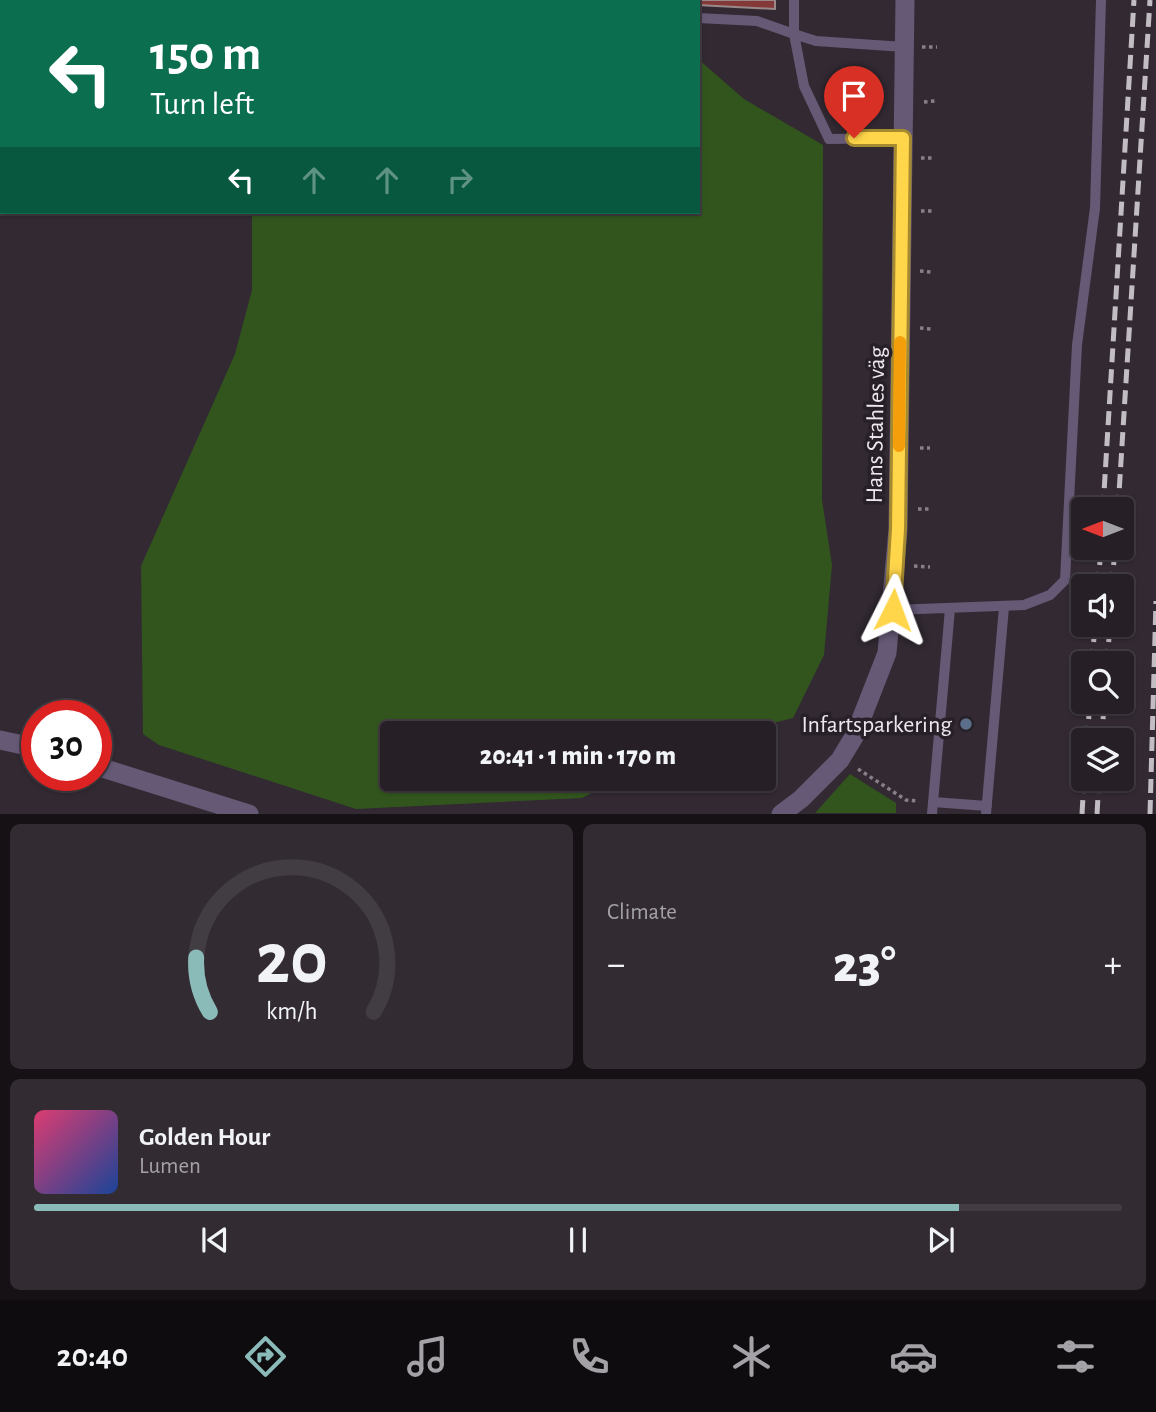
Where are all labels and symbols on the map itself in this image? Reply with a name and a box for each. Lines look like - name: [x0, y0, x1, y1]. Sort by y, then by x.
- pin: [824, 66, 884, 138]
- street label: Hans Stahles väg: [863, 346, 889, 504]
- north arrow: [1071, 497, 1134, 560]
- position arrow: [856, 573, 930, 647]
- speed limit sign: 30: [21, 700, 112, 791]
- place label: Infartsparkering: [801, 713, 952, 737]
- marker: Infartsparkering: [958, 716, 974, 732]

